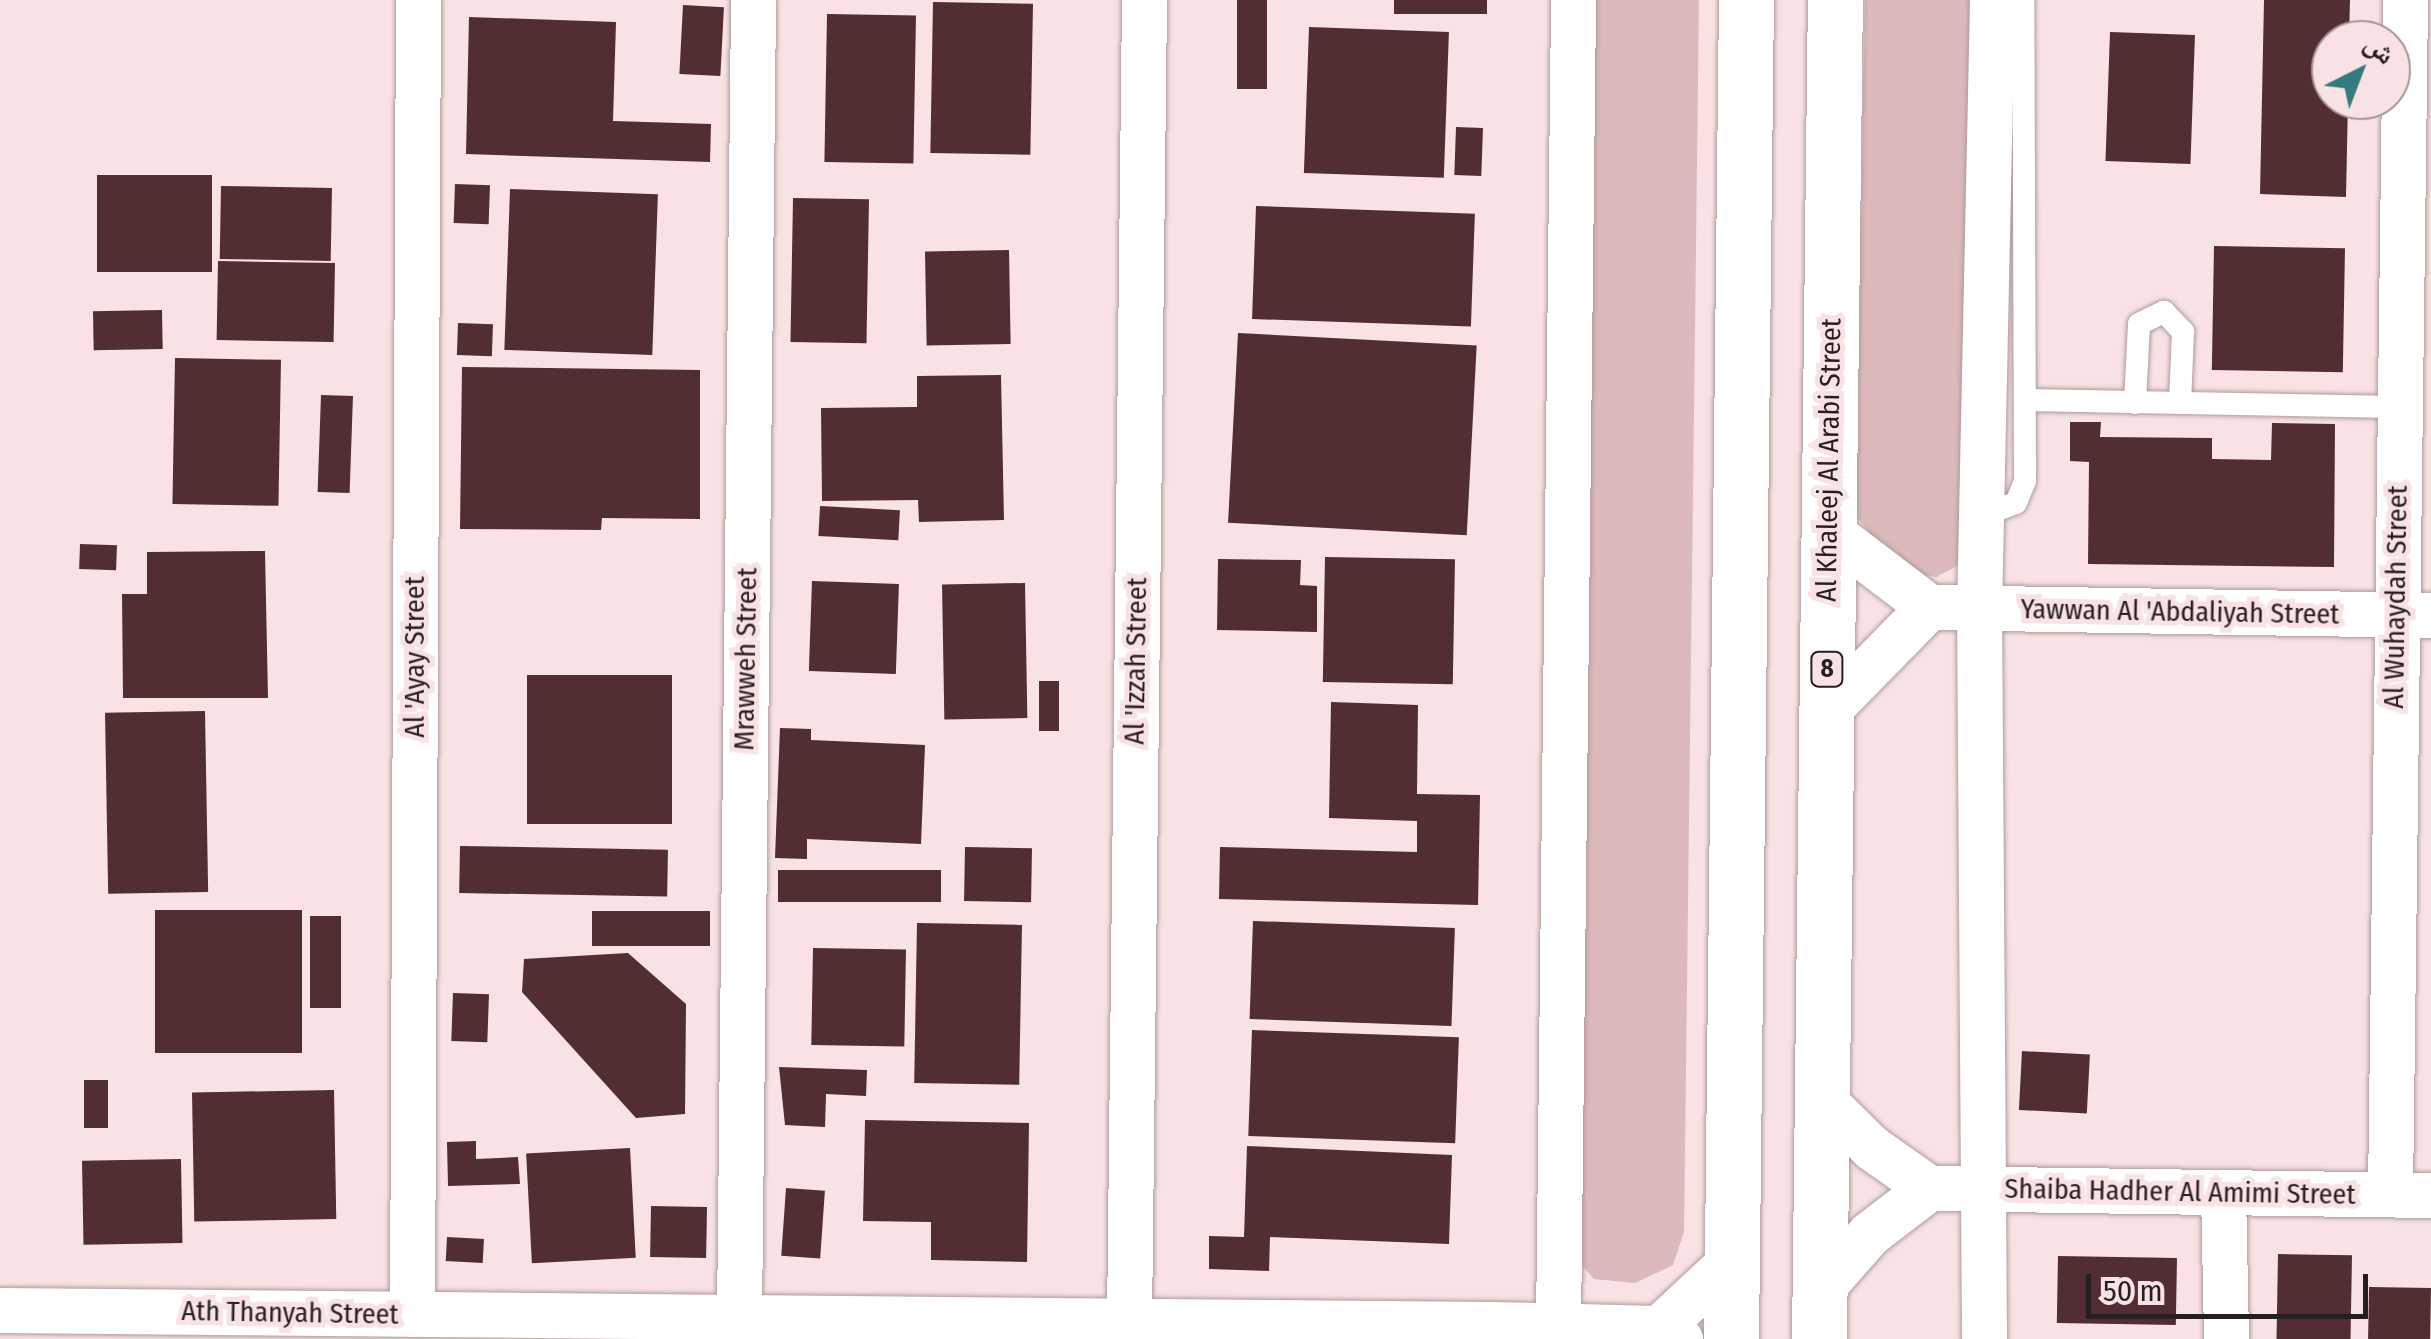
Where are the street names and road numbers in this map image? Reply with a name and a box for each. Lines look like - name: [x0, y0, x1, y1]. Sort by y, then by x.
- street label: Al Khaleej Al Arabi Street: [1810, 318, 1848, 602]
- street label: Al Wuhaydah Street: [2377, 485, 2415, 709]
- street label: Mrawweh Street: [728, 567, 764, 751]
- street label: Al 'Ayay Street: [398, 576, 432, 738]
- street label: Al 'Izzah Street: [1118, 577, 1154, 745]
- street label: Yawwan Al 'Abdaliyah Street: [2020, 592, 2340, 632]
- road number: 8: [1810, 649, 1844, 689]
- street label: Shaiba Hadher Al Amimi Street: [2004, 1172, 2356, 1212]
- street label: Ath Thanyah Street: [181, 1294, 399, 1332]

